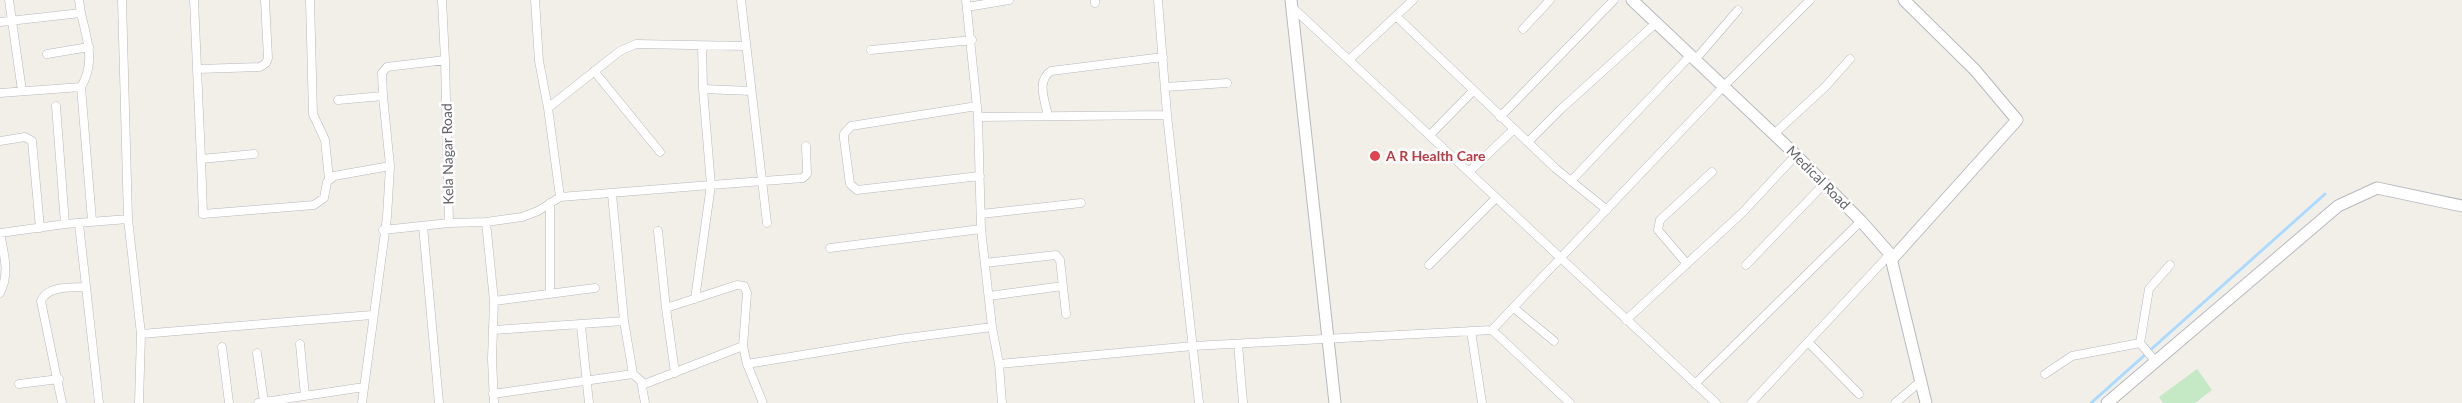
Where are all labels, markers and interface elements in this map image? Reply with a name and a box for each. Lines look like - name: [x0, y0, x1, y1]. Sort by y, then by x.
- street label: Kela Nagar Road: [439, 103, 457, 205]
- street label: Medical Road: [1783, 143, 1853, 213]
- place label: A R Health Care: [1386, 148, 1486, 164]
- marker: A R Health Care: [1368, 149, 1382, 163]

